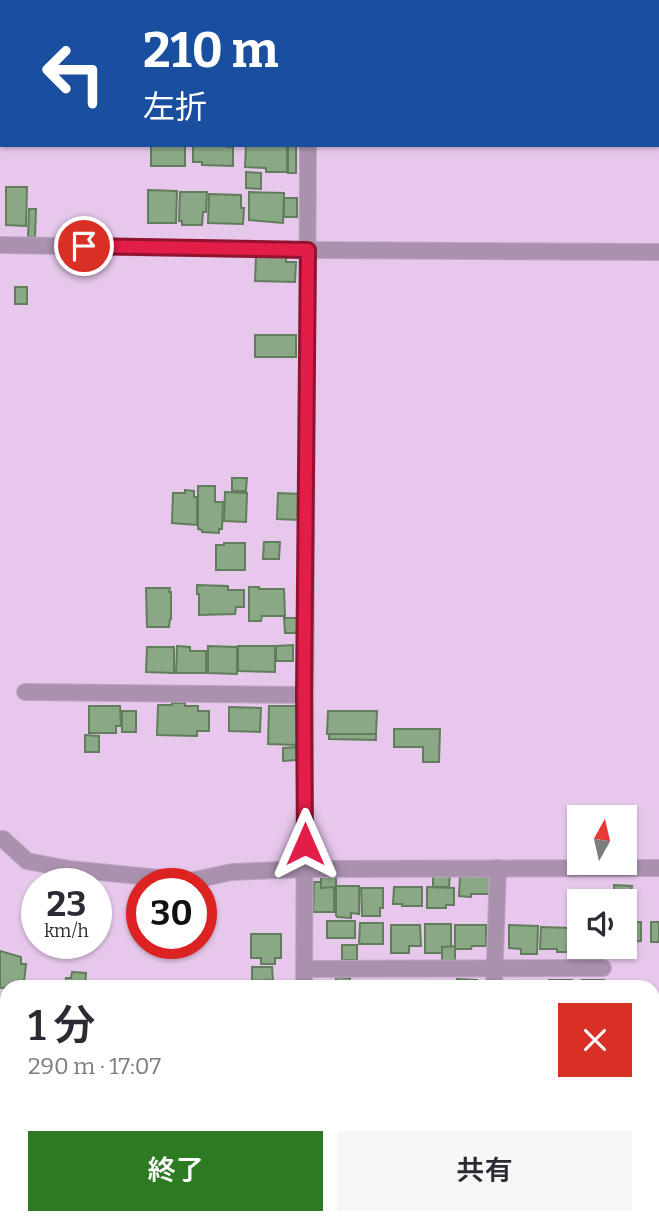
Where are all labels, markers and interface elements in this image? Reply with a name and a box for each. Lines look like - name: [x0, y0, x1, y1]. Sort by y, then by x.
- text: 210 m: [143, 21, 278, 80]
- icon: left: [28, 28, 119, 119]
- text: 左折: [143, 88, 207, 126]
- pin: [54, 216, 114, 276]
- icon: arrive: [65, 227, 103, 265]
- north arrow: [567, 805, 637, 875]
- map controls: [567, 805, 637, 959]
- position arrow: [268, 807, 342, 881]
- speed limit sign: 30: [126, 868, 217, 959]
- text: 23: [47, 883, 86, 925]
- button: sound: [567, 889, 637, 959]
- text: km/h: [44, 920, 89, 942]
- text: 1 分: [28, 1001, 96, 1051]
- button: close: [558, 1003, 632, 1077]
- text: 290 m · 17:07: [28, 1052, 161, 1080]
- button: 終了: [28, 1131, 323, 1211]
- button: 共有: [337, 1131, 632, 1211]

